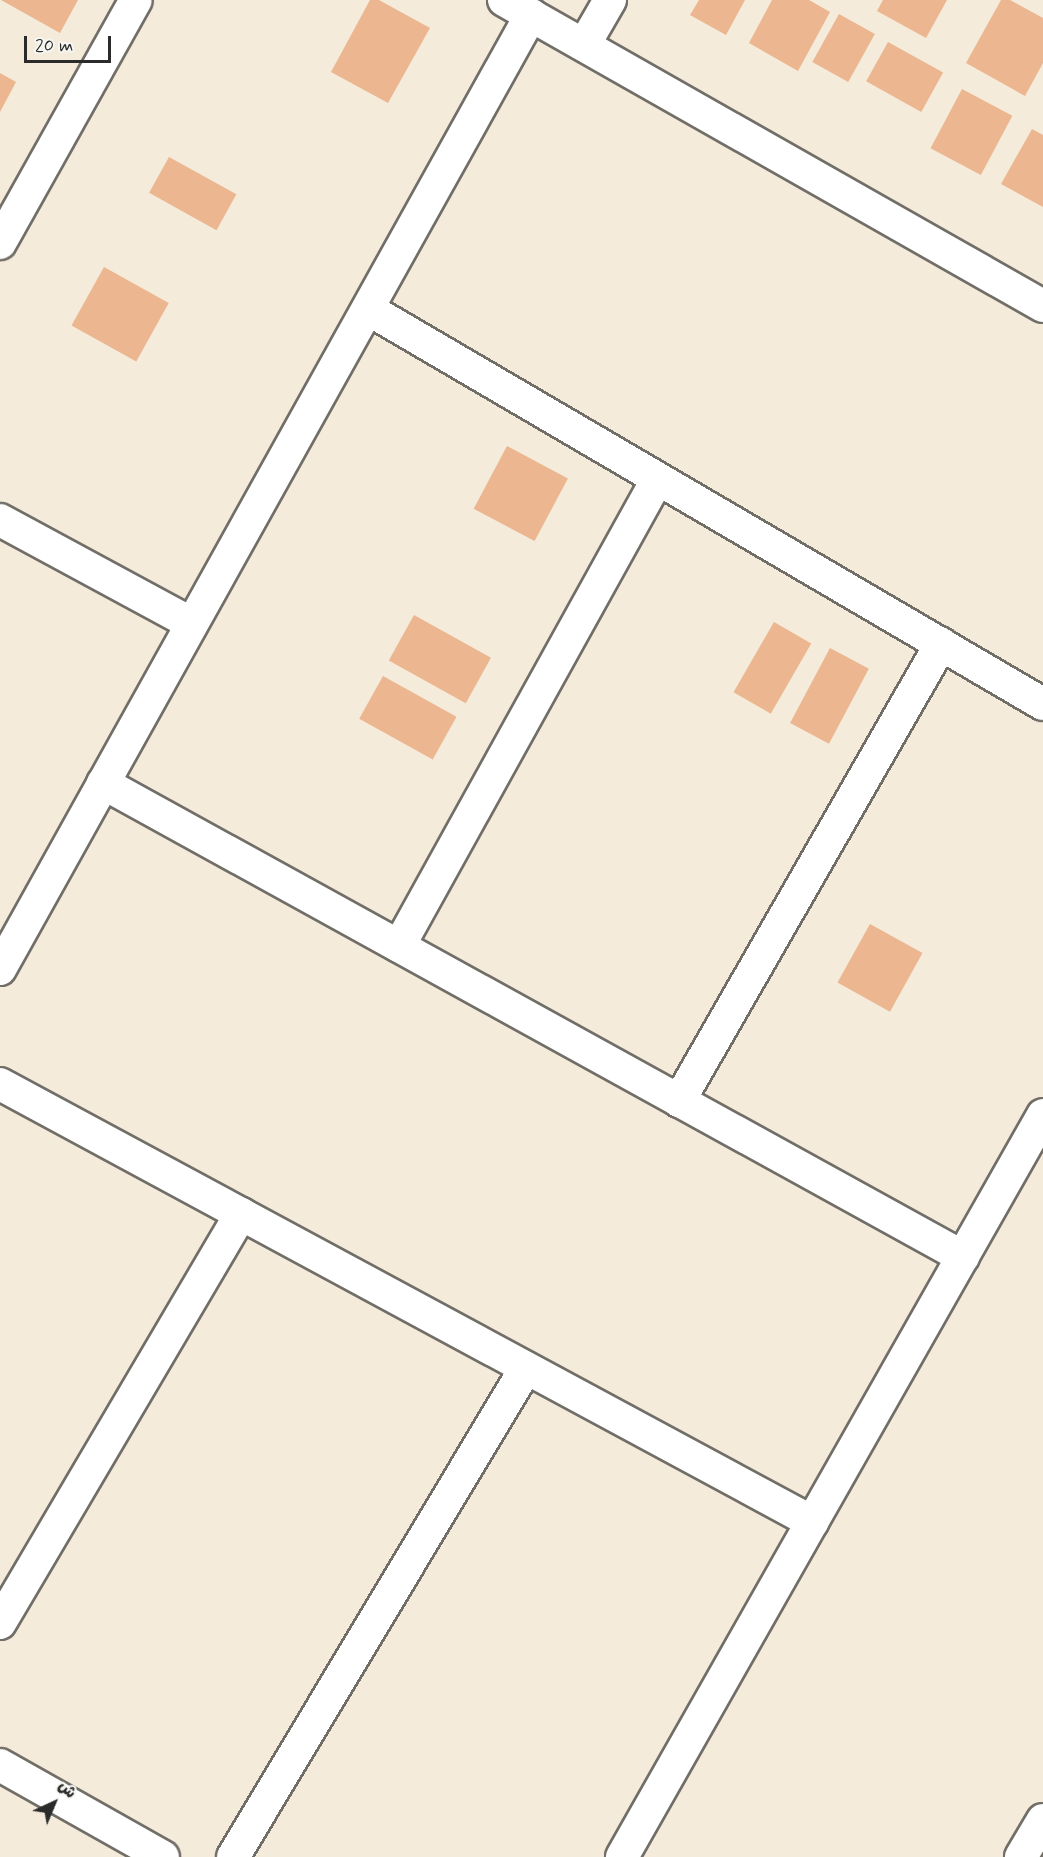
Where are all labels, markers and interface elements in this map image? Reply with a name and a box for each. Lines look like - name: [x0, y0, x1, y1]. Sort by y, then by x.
- scale bar: [27, 24, 114, 62]
- text: 20 m: [35, 34, 73, 58]
- north arrow: [24, 1773, 84, 1833]
- text: ش: [53, 1776, 80, 1803]

